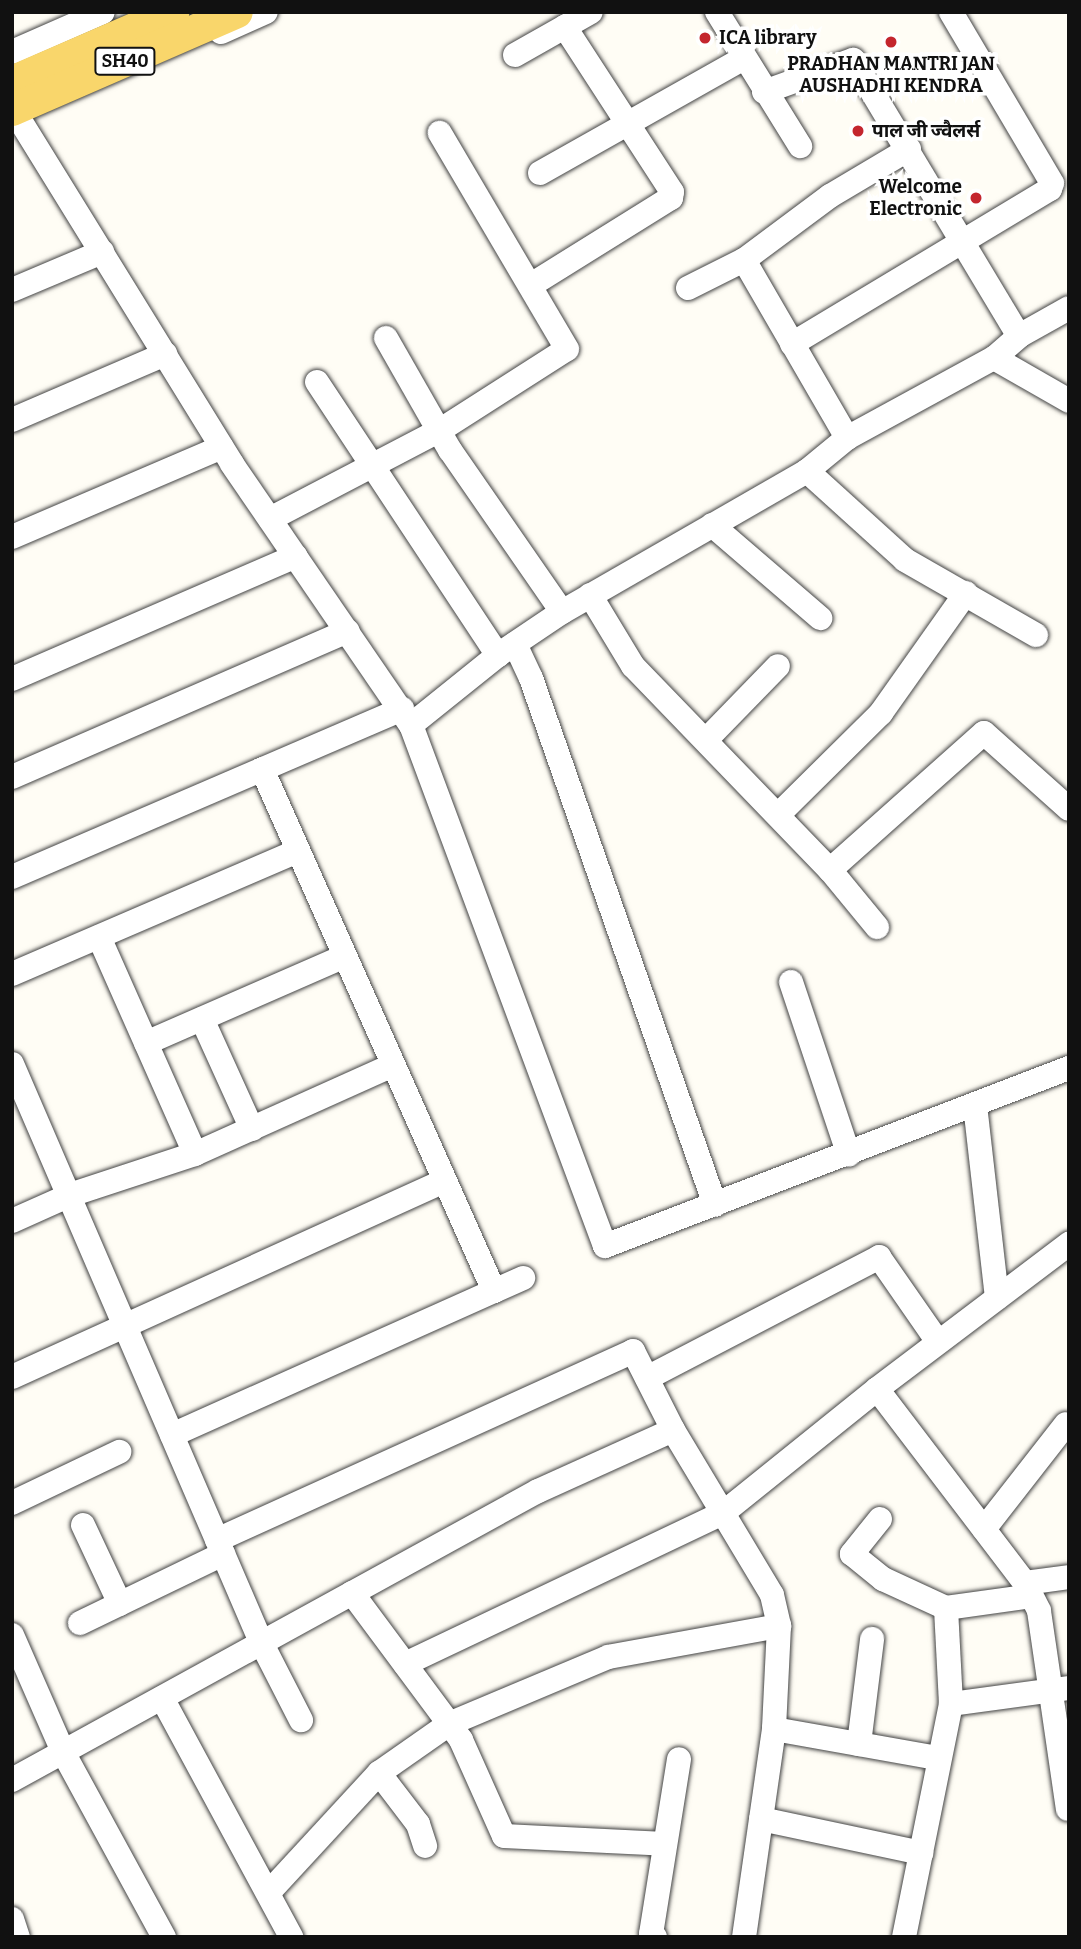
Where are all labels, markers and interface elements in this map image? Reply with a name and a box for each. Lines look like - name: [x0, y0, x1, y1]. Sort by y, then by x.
- place label: ICA library: [719, 27, 816, 49]
- marker: ICA library: [697, 30, 713, 46]
- marker: PRADHAN MANTRI JAN AUSHADHI KENDRA: [883, 34, 899, 50]
- road number: SH40: [94, 46, 156, 76]
- place label: PRADHAN MANTRI JAN AUSHADHI KENDRA: [787, 53, 995, 97]
- place label: पाल जी ज्वैलर्स: [872, 120, 980, 142]
- marker: पाल जी ज्वैलर्स: [850, 123, 866, 139]
- place label: Welcome Electronic: [869, 176, 962, 220]
- marker: Welcome Electronic: [968, 190, 984, 206]

